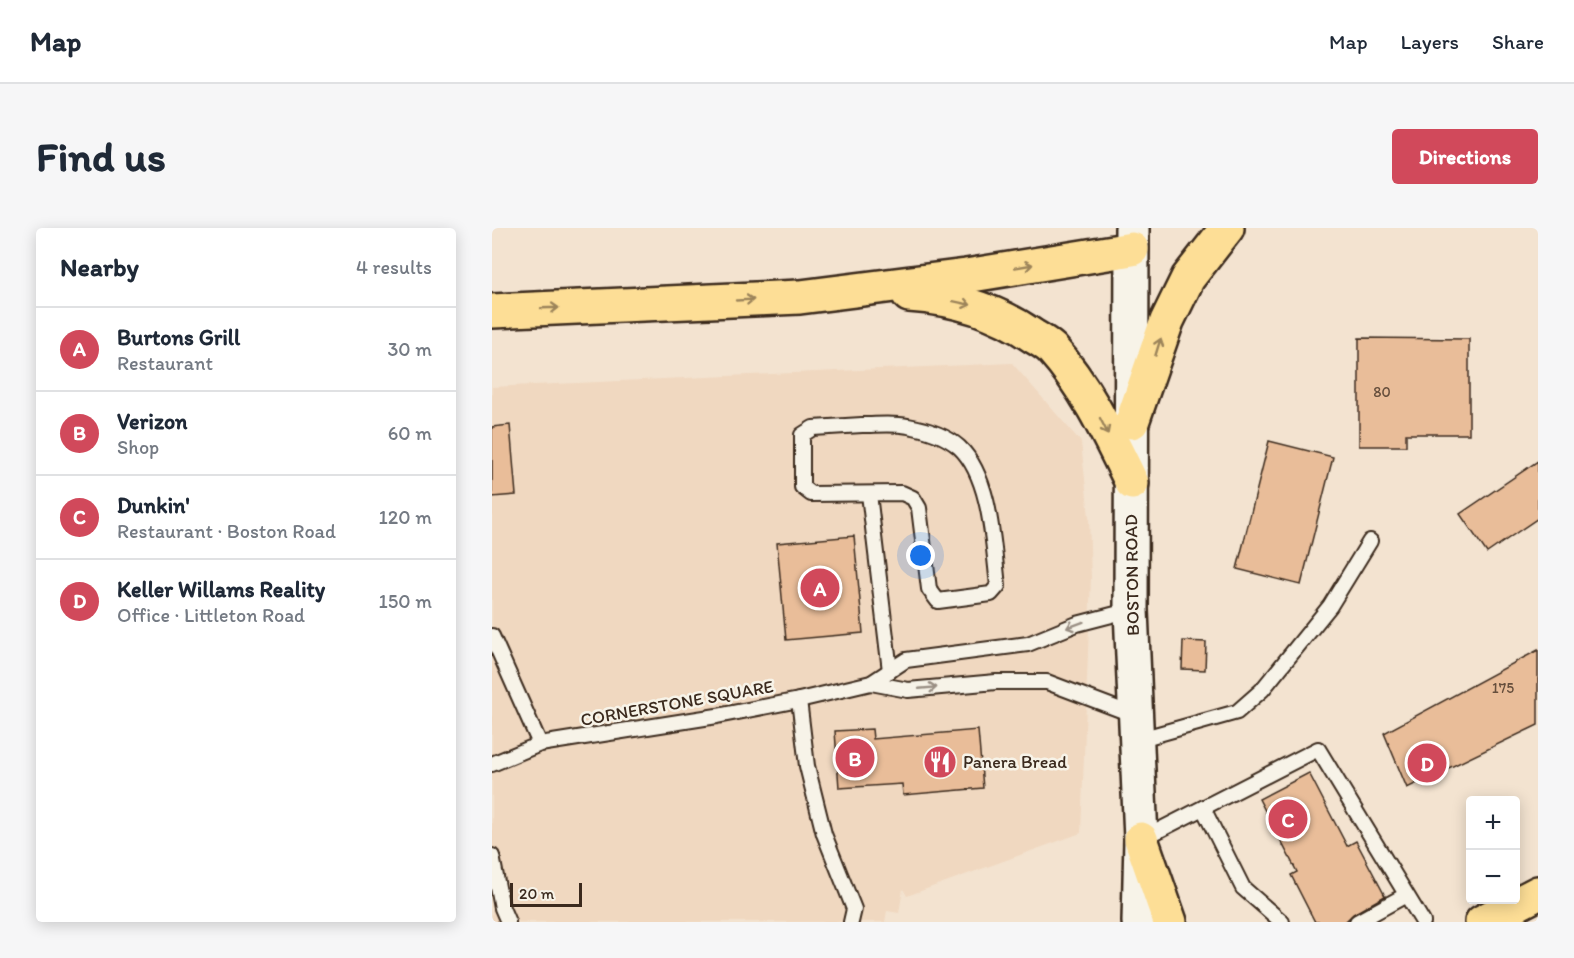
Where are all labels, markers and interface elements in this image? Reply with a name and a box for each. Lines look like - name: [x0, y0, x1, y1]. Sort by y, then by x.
- text: Map: [30, 24, 81, 58]
- text: Map: [1329, 29, 1368, 54]
- text: Layers: [1401, 29, 1459, 54]
- text: Share: [1492, 29, 1544, 54]
- button: Directions: [1392, 129, 1538, 184]
- text: Find us: [36, 131, 166, 182]
- text: Nearby: [60, 251, 139, 283]
- text: 4 results: [356, 255, 432, 279]
- one-way arrow: [1013, 260, 1033, 271]
- one-way arrow: [735, 294, 755, 305]
- one-way arrow: [951, 298, 971, 309]
- one-way arrow: [540, 303, 560, 314]
- text: Burtons Grill: [117, 324, 240, 351]
- text: A: [73, 337, 86, 361]
- text: 30 m: [387, 337, 432, 361]
- one-way arrow: [1154, 338, 1165, 357]
- text: Restaurant: [117, 351, 213, 375]
- house number: 80: [1373, 383, 1391, 401]
- text: Verizon: [117, 408, 188, 435]
- one-way arrow: [1098, 416, 1110, 434]
- text: B: [73, 421, 86, 445]
- text: 60 m: [388, 421, 432, 445]
- text: Shop: [117, 435, 159, 459]
- text: Dunkin': [117, 492, 190, 519]
- text: C: [73, 505, 86, 529]
- text: 120 m: [379, 505, 432, 529]
- street label: BOSTON ROAD: [1120, 514, 1144, 636]
- text: Restaurant · Boston Road: [117, 519, 336, 543]
- your location: [906, 541, 935, 570]
- pin: A: [800, 566, 840, 610]
- text: Keller Willams Reality: [117, 576, 325, 603]
- text: D: [73, 589, 86, 613]
- text: 150 m: [379, 589, 432, 613]
- text: Office · Littleton Road: [117, 603, 305, 627]
- one-way arrow: [1066, 621, 1085, 632]
- street label: CORNERSTONE SQUARE: [579, 675, 775, 731]
- house number: 175: [1492, 679, 1514, 697]
- one-way arrow: [918, 682, 938, 693]
- pin: B: [836, 736, 874, 780]
- pin: D: [1408, 740, 1446, 786]
- restaurant icon: Panera Bread: [922, 744, 958, 780]
- place label: Panera Bread: [963, 751, 1067, 773]
- pin: C: [1268, 796, 1308, 842]
- map controls: [1466, 796, 1520, 904]
- button: +: [1466, 796, 1520, 850]
- button: −: [1466, 850, 1520, 904]
- scale bar: [510, 880, 582, 908]
- text: 20 m: [519, 884, 554, 903]

